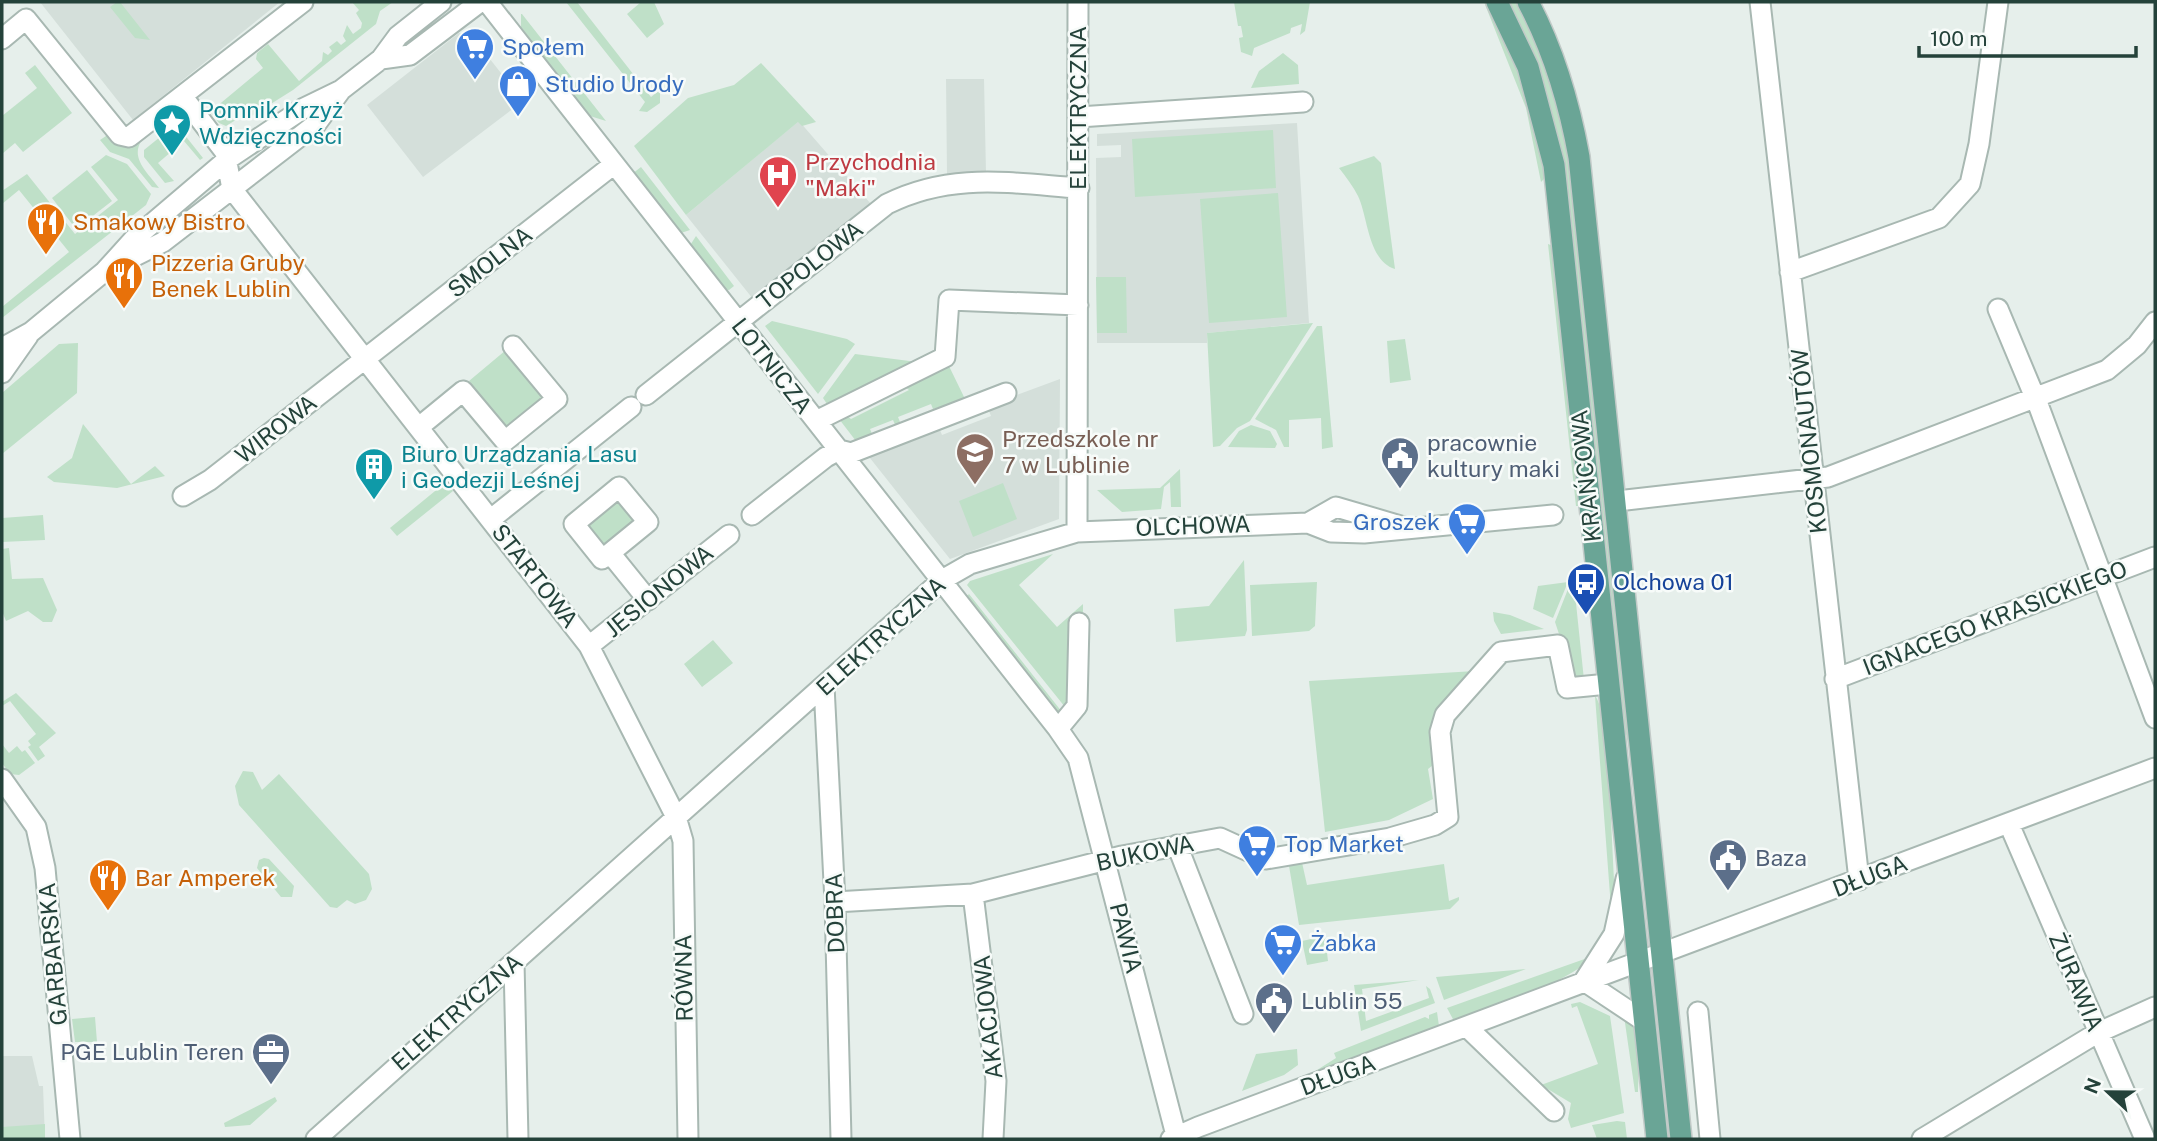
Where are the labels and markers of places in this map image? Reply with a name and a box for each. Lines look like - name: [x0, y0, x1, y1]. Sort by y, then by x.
- supermarket icon: Społem: [454, 26, 496, 81]
- place label: Społem: [502, 33, 585, 60]
- shop icon: Studio Urody: [497, 63, 539, 118]
- place label: Studio Urody: [545, 70, 684, 97]
- place label: Pomnik Krzyż Wdzięczności: [199, 96, 343, 149]
- place icon: Pomnik Krzyż Wdzięczności: [151, 102, 193, 157]
- place label: Przychodnia "Maki": [805, 148, 936, 201]
- hospital icon: Przychodnia "Maki": [757, 154, 799, 209]
- restaurant icon: Smakowy Bistro: [25, 201, 67, 256]
- place label: Smakowy Bistro: [73, 208, 245, 235]
- place label: Pizzeria Gruby Benek Lublin: [151, 249, 305, 302]
- restaurant icon: Pizzeria Gruby Benek Lublin: [103, 255, 145, 310]
- place label: Przedszkole nr 7 w Lublinie: [1002, 425, 1159, 478]
- place label: pracownie kultury maki: [1427, 429, 1560, 482]
- school or university icon: Przedszkole nr 7 w Lublinie: [954, 431, 996, 486]
- public building icon: pracownie kultury maki: [1379, 435, 1421, 490]
- place label: Biuro Urządzania Lasu i Geodezji Leśnej: [401, 440, 637, 493]
- building icon: Biuro Urządzania Lasu i Geodezji Leśnej: [353, 446, 395, 501]
- supermarket icon: Groszek: [1446, 501, 1488, 556]
- place label: Groszek: [1353, 508, 1440, 535]
- bus stop icon: Olchowa 01: [1565, 561, 1607, 616]
- place label: Olchowa 01: [1613, 568, 1734, 595]
- supermarket icon: Top Market: [1236, 823, 1278, 878]
- place label: Top Market: [1284, 830, 1404, 857]
- public building icon: Baza: [1707, 837, 1749, 892]
- place label: Baza: [1755, 844, 1807, 871]
- restaurant icon: Bar Amperek: [87, 857, 129, 912]
- place label: Bar Amperek: [135, 864, 276, 891]
- supermarket icon: Żabka: [1262, 922, 1304, 977]
- place label: Żabka: [1310, 929, 1377, 956]
- public building icon: Lublin 55: [1253, 980, 1295, 1035]
- place label: Lublin 55: [1301, 987, 1403, 1014]
- office icon: PGE Lublin Teren: [250, 1031, 292, 1086]
- place label: PGE Lublin Teren: [60, 1038, 244, 1065]

